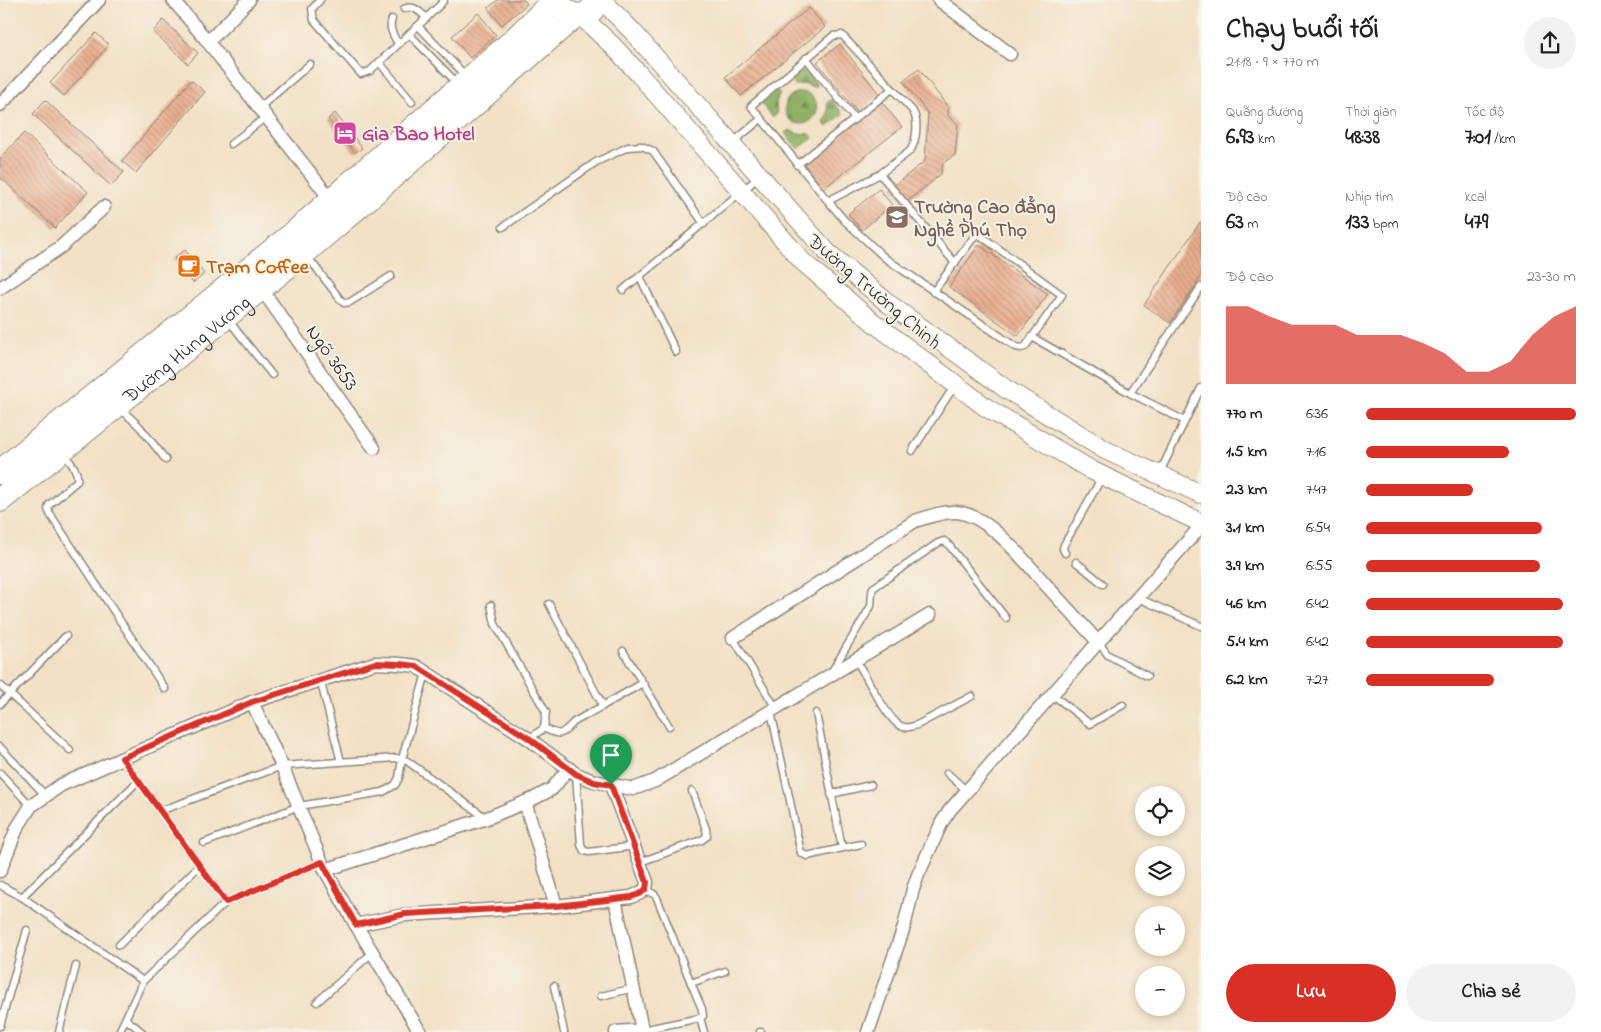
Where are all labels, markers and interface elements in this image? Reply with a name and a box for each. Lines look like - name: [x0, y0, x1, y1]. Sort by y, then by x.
- text: Chạy buổi tối: [1226, 10, 1379, 51]
- button: share: [1524, 17, 1576, 69]
- text: 21:18 · 9 × 770 m: [1226, 50, 1319, 74]
- text: Quãng đường: [1226, 102, 1303, 123]
- text: Thời gian: [1345, 102, 1397, 123]
- text: Tốc độ: [1465, 102, 1504, 123]
- hotel icon: Gia Bao Hotel: [332, 120, 358, 146]
- place label: Gia Bao Hotel: [362, 121, 475, 150]
- text: 6.93: [1226, 123, 1255, 153]
- text: 48:38: [1345, 123, 1380, 153]
- text: 7:01: [1465, 123, 1491, 153]
- text: km: [1255, 129, 1275, 150]
- text: /km: [1491, 129, 1516, 150]
- text: Độ cao: [1226, 187, 1268, 208]
- text: Nhịp tim: [1345, 187, 1393, 208]
- text: kcal: [1465, 187, 1487, 208]
- place label: Trường Cao đẳng Nghề Phú Thọ: [914, 194, 1055, 247]
- school or university icon: Trường Cao đẳng Nghề Phú Thọ: [884, 204, 910, 230]
- text: 63: [1226, 208, 1244, 238]
- text: 133: [1345, 208, 1369, 238]
- text: 479: [1465, 208, 1488, 238]
- text: m: [1244, 214, 1258, 235]
- text: bpm: [1369, 214, 1399, 235]
- street label: Đường Trường Chinh: [799, 227, 947, 358]
- cafe icon: Trạm Coffee: [176, 253, 202, 279]
- place label: Trạm Coffee: [206, 254, 310, 283]
- text: Độ cao: [1226, 265, 1274, 289]
- text: 23–30 m: [1527, 265, 1576, 289]
- street label: Đường Hùng Vương: [117, 290, 259, 412]
- street label: Ngõ 3653: [297, 320, 364, 398]
- text: 770 m: [1226, 402, 1263, 426]
- text: 6:36: [1306, 402, 1328, 426]
- text: 1.5 km: [1226, 440, 1267, 464]
- text: 7:16: [1306, 440, 1326, 464]
- text: 2.3 km: [1226, 478, 1267, 502]
- text: 7:47: [1306, 478, 1327, 502]
- text: 3.1 km: [1226, 516, 1264, 540]
- text: 6:54: [1306, 516, 1330, 540]
- text: 3.9 km: [1226, 554, 1264, 578]
- text: 6:55: [1306, 554, 1333, 578]
- text: 4.6 km: [1226, 592, 1266, 616]
- text: 6:42: [1306, 592, 1329, 616]
- text: 5.4 km: [1226, 630, 1268, 654]
- text: 6:42: [1306, 630, 1329, 654]
- text: 6.2 km: [1226, 668, 1268, 692]
- text: 7:27: [1306, 668, 1329, 692]
- pin: [590, 734, 632, 785]
- icon: arrive: [597, 741, 625, 769]
- map controls: [1135, 786, 1185, 1016]
- button: locate: [1135, 786, 1185, 836]
- button: layers: [1135, 846, 1185, 896]
- button: +: [1135, 906, 1185, 956]
- button: Lưu: [1226, 964, 1396, 1022]
- button: Chia sẻ: [1406, 964, 1576, 1022]
- button: −: [1135, 966, 1185, 1016]

